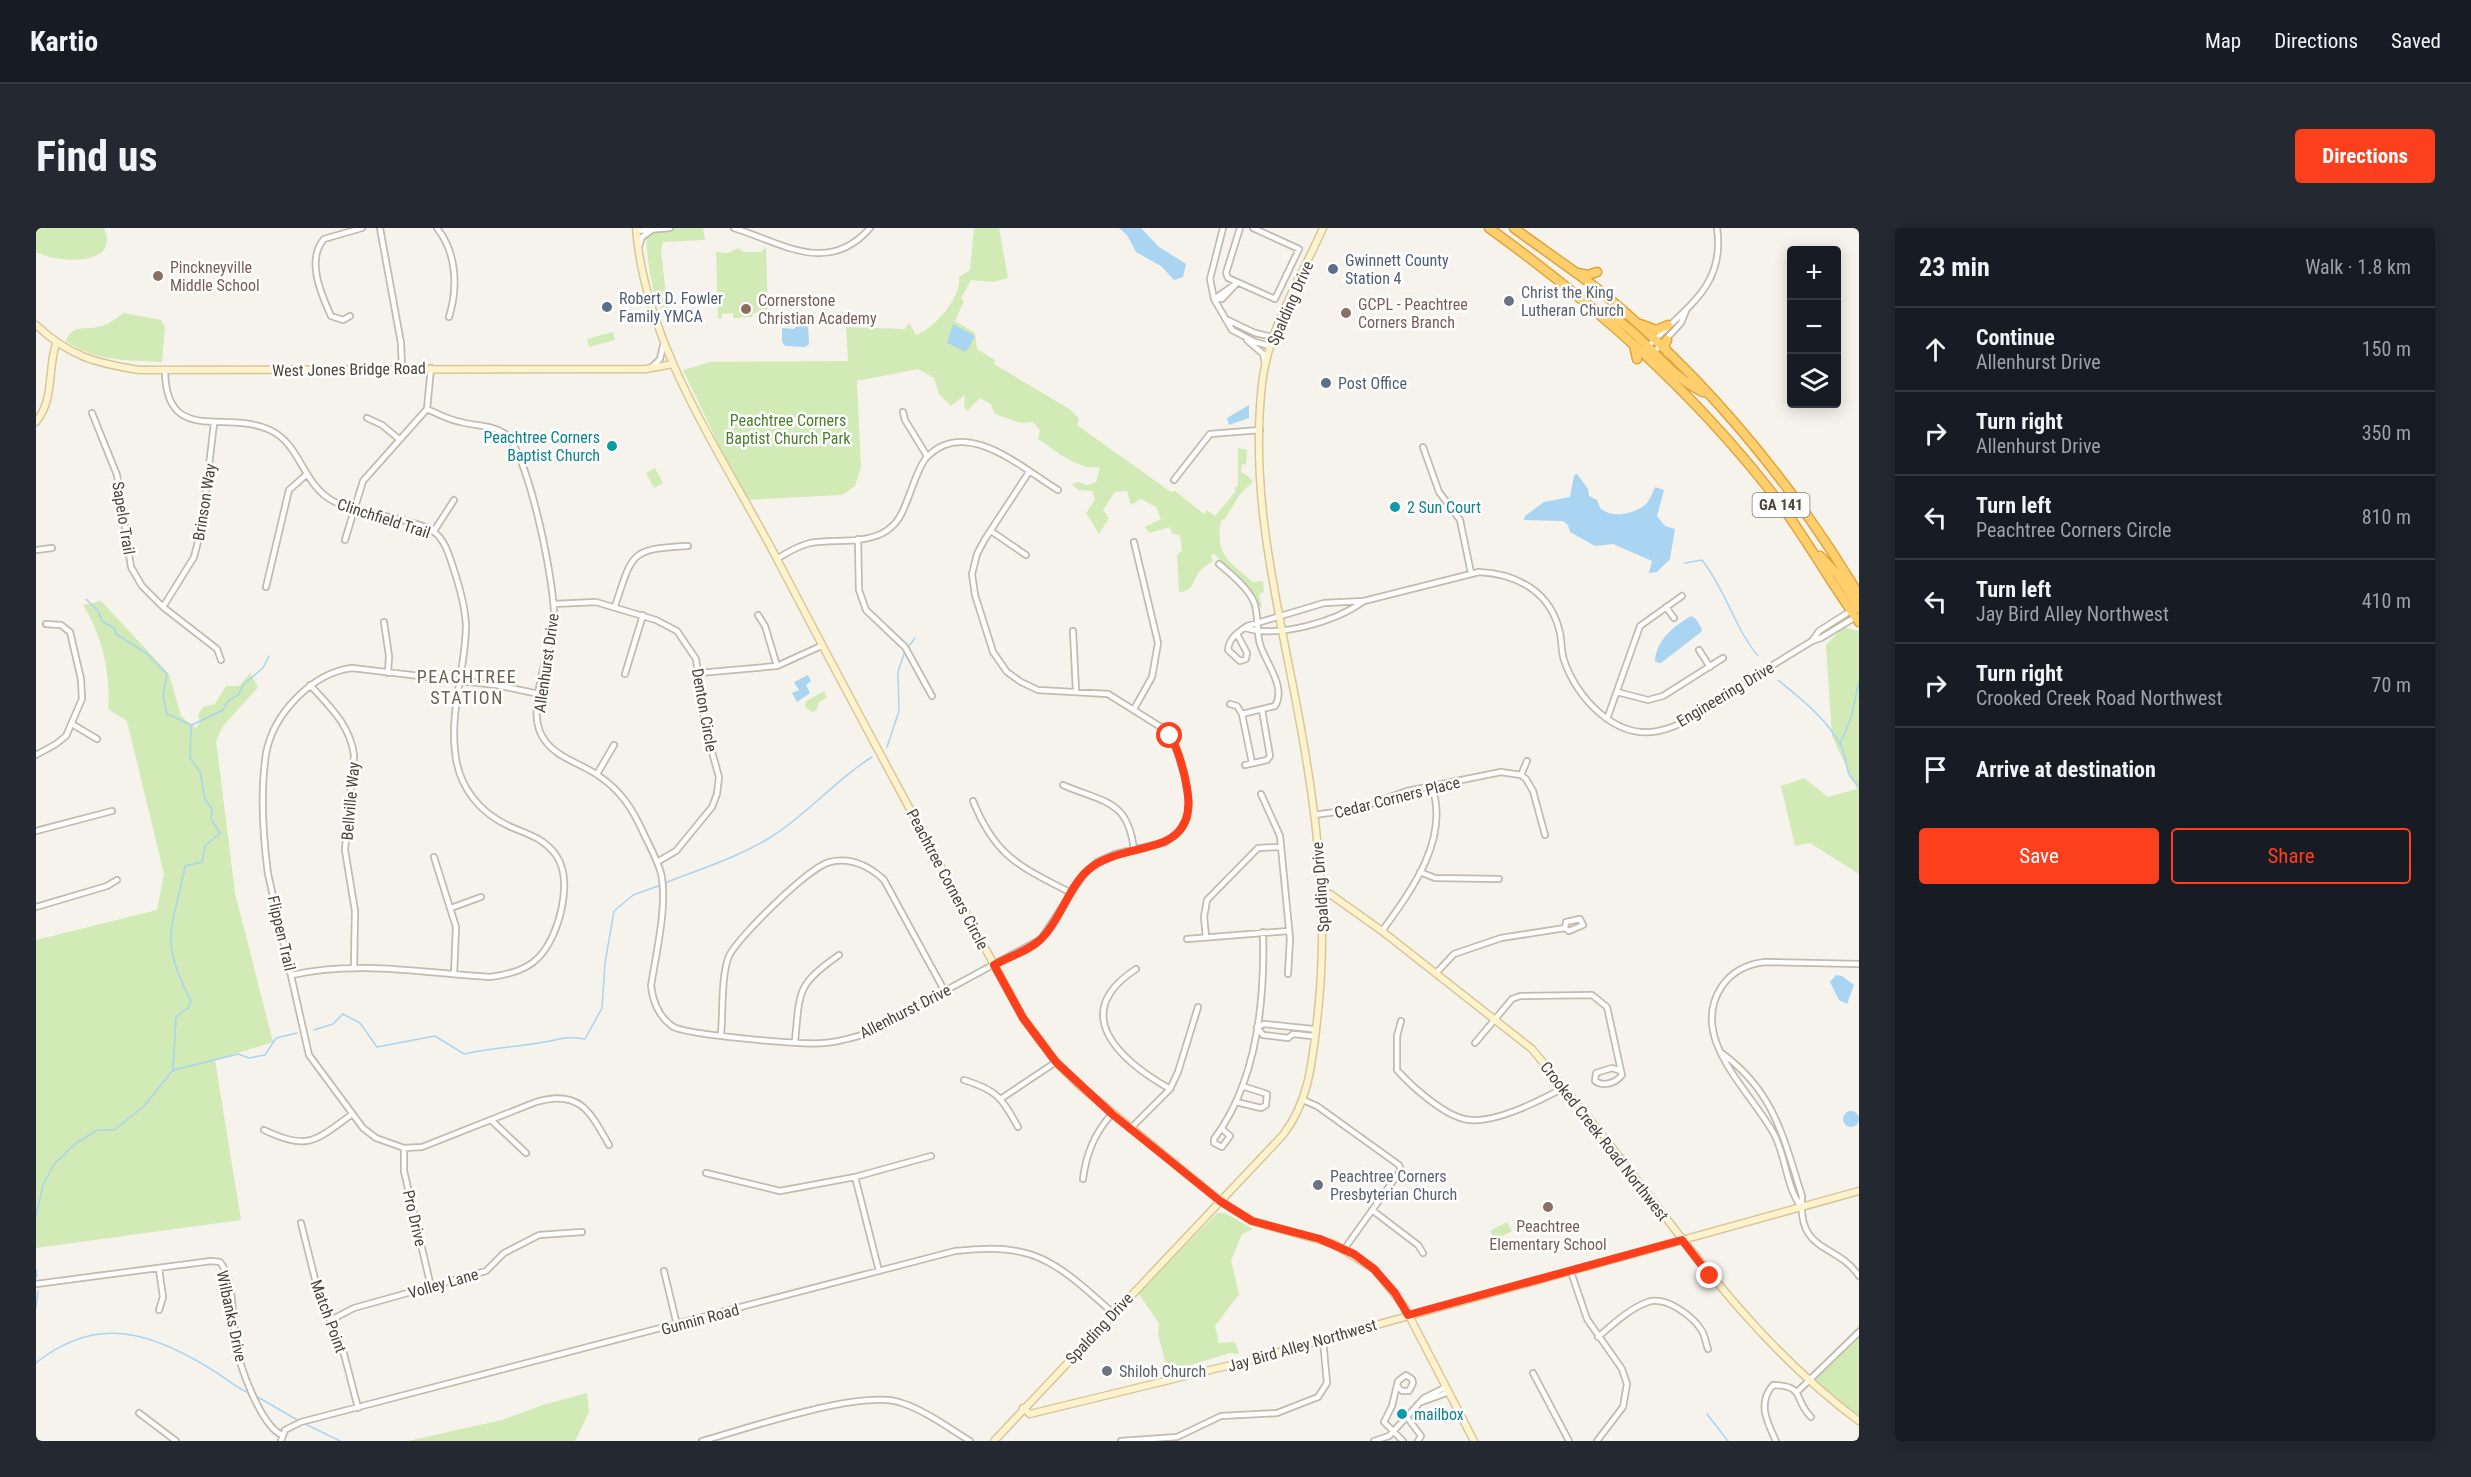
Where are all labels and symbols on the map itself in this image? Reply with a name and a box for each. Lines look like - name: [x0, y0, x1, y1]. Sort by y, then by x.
- place label: Gwinnett County Station 4: [1345, 251, 1449, 288]
- place label: Pinckneyville Middle School: [170, 258, 260, 295]
- street label: Spalding Drive: [1263, 258, 1318, 348]
- marker: Gwinnett County Station 4: [1326, 262, 1340, 276]
- marker: Pinckneyville Middle School: [151, 269, 165, 283]
- place label: Christ the King Lutheran Church: [1521, 283, 1624, 320]
- place label: Robert D. Fowler Family YMCA: [619, 289, 723, 326]
- place label: Cornerstone Christian Academy: [758, 291, 877, 328]
- marker: Christ the King Lutheran Church: [1502, 294, 1516, 308]
- place label: GCPL - Peachtree Corners Branch: [1358, 295, 1468, 332]
- marker: Robert D. Fowler Family YMCA: [600, 300, 614, 314]
- marker: Cornerstone Christian Academy: [739, 302, 753, 316]
- marker: GCPL - Peachtree Corners Branch: [1339, 306, 1353, 320]
- street label: West Jones Bridge Road: [272, 359, 426, 380]
- place label: Post Office: [1338, 374, 1407, 393]
- marker: Post Office: [1319, 376, 1333, 390]
- park label: Peachtree Corners Baptist Church Park: [726, 411, 851, 448]
- place label: Peachtree Corners Baptist Church: [483, 428, 600, 465]
- marker: Peachtree Corners Baptist Church: [605, 439, 619, 453]
- street label: Brinson Way: [189, 462, 220, 542]
- street label: Sapelo Trail: [108, 480, 139, 556]
- road number: GA 141: [1752, 493, 1810, 517]
- street label: Clinchfield Trail: [335, 494, 433, 542]
- place label: 2 Sun Court: [1407, 498, 1481, 517]
- marker: 2 Sun Court: [1388, 500, 1402, 514]
- street label: Allenhurst Drive: [530, 612, 563, 714]
- street label: Engineering Drive: [1673, 658, 1777, 731]
- district label: PEACHTREE STATION: [417, 666, 517, 708]
- street label: Denton Circle: [688, 667, 721, 753]
- route start: [1156, 722, 1182, 748]
- street label: Bellville Way: [338, 761, 363, 841]
- street label: Cedar Corners Place: [1332, 773, 1462, 822]
- street label: Peachtree Corners Circle: [902, 806, 993, 953]
- street label: Spalding Drive: [1308, 841, 1333, 933]
- street label: Flippen Trail: [264, 894, 299, 973]
- street label: Allenhurst Drive: [856, 980, 954, 1043]
- street label: Crooked Creek Road Northwest: [1536, 1058, 1673, 1225]
- place label: Peachtree Corners Presbyterian Church: [1330, 1167, 1457, 1204]
- marker: Peachtree Corners Presbyterian Church: [1311, 1178, 1325, 1192]
- street label: Pro Drive: [399, 1188, 430, 1248]
- marker: Peachtree Elementary School: [1541, 1200, 1555, 1214]
- place label: Peachtree Elementary School: [1489, 1217, 1607, 1254]
- route end: [1696, 1262, 1722, 1288]
- street label: Volley Lane: [406, 1264, 480, 1303]
- street label: Wilbanks Drive: [213, 1269, 250, 1364]
- street label: Match Point: [307, 1277, 351, 1355]
- street label: Spalding Drive: [1062, 1289, 1137, 1368]
- street label: Gunnin Road: [659, 1300, 741, 1339]
- street label: Jay Bird Alley Northwest: [1225, 1315, 1379, 1376]
- place label: Shiloh Church: [1119, 1362, 1206, 1381]
- marker: Shiloh Church: [1100, 1364, 1114, 1378]
- place label: mailbox: [1414, 1405, 1464, 1424]
- marker: mailbox: [1395, 1407, 1409, 1421]

